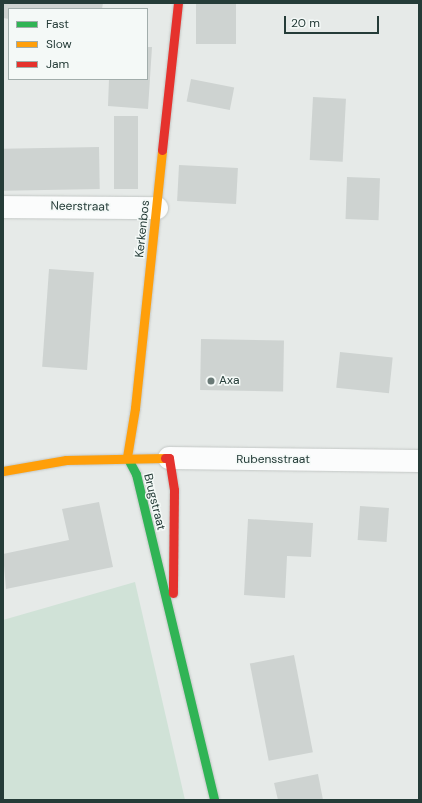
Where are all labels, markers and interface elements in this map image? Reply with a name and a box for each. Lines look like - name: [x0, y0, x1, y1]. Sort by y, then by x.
- legend: [8, 8, 148, 80]
- scale bar: [286, 8, 381, 34]
- text: 20 m: [291, 15, 320, 31]
- text: Fast: [46, 16, 69, 32]
- text: Slow: [46, 36, 72, 52]
- text: Jam: [46, 56, 69, 72]
- street label: Neerstraat: [50, 199, 110, 215]
- street label: Kerkenbos: [133, 199, 153, 259]
- place label: Axa: [219, 374, 239, 388]
- marker: Axa: [206, 376, 216, 386]
- street label: Rubensstraat: [236, 453, 310, 467]
- street label: Brugstraat: [140, 472, 168, 532]

